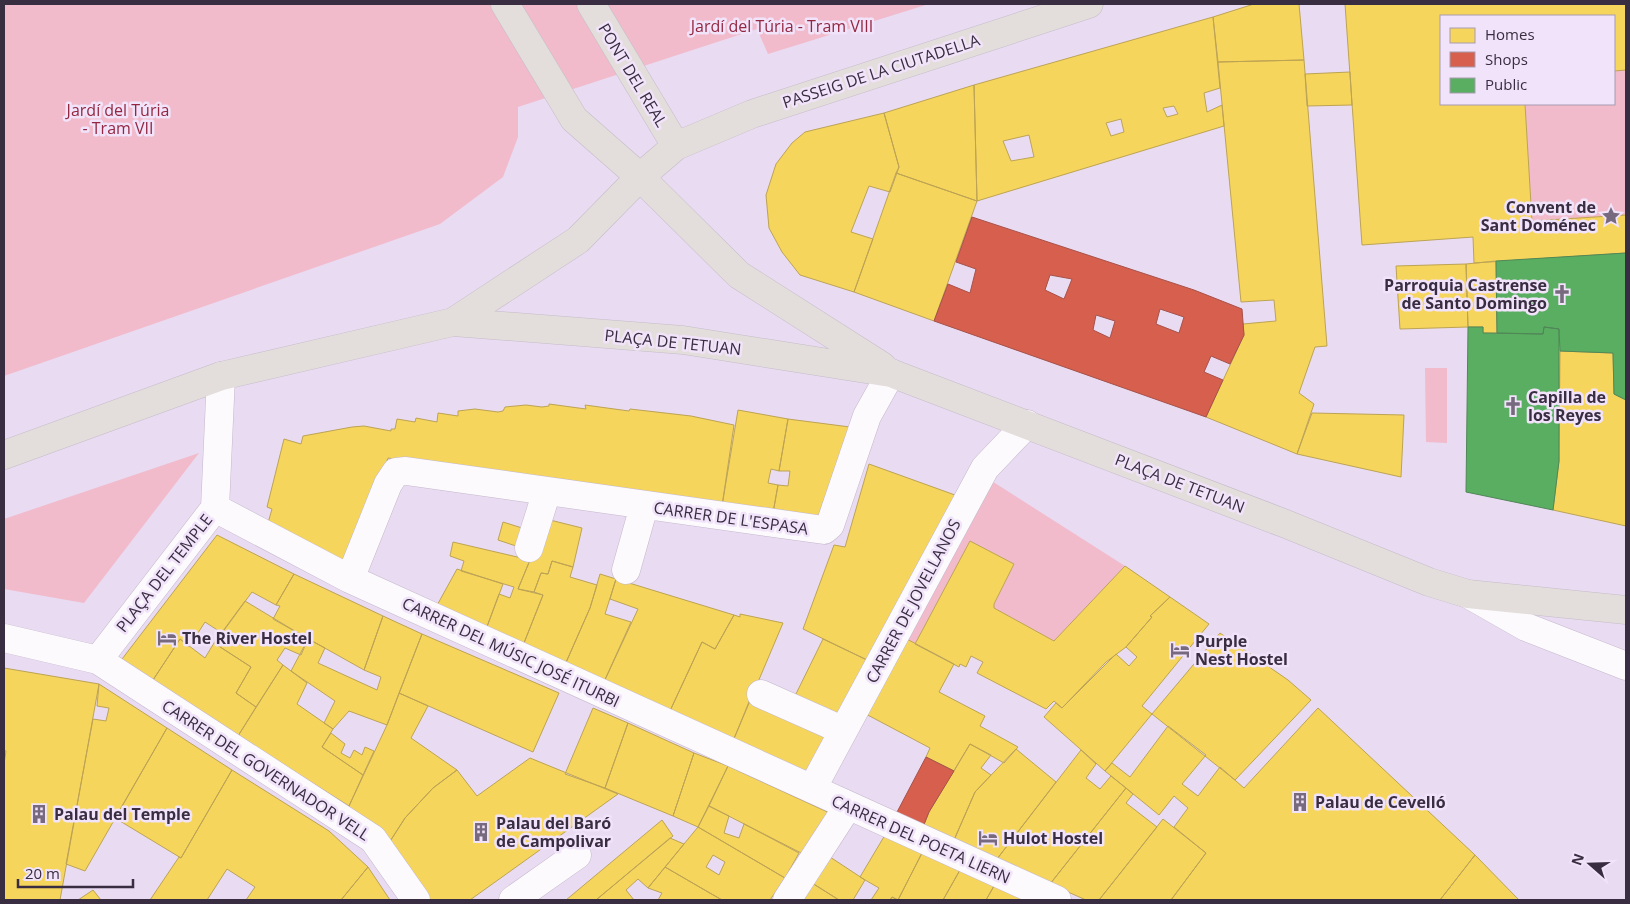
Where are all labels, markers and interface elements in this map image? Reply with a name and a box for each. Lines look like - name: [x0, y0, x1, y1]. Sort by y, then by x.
- park label: Jardí del Túria - Tram VIII: [689, 15, 873, 37]
- legend: [1440, 15, 1615, 105]
- street label: PONT DEL REAL: [593, 19, 673, 131]
- text: Homes: [1485, 24, 1535, 44]
- street label: PASSEIG DE LA CIUTADELLA: [780, 28, 983, 113]
- text: Shops: [1485, 49, 1528, 69]
- text: Public: [1485, 74, 1527, 94]
- park label: Jardí del Túria - Tram VII: [65, 99, 169, 139]
- place label: Convent de Sant Doménec: [1481, 196, 1596, 236]
- place icon: Convent de Sant Doménec: [1600, 205, 1622, 227]
- place label: Parroquia Castrense de Santo Domingo: [1384, 274, 1547, 314]
- church icon: Parroquia Castrense de Santo Domingo: [1551, 283, 1573, 305]
- street label: PLAÇA DE TETUAN: [604, 324, 742, 360]
- place label: Capilla de los Reyes: [1528, 386, 1606, 426]
- church icon: Capilla de los Reyes: [1502, 395, 1524, 417]
- street label: PLAÇA DE TETUAN: [1112, 448, 1248, 518]
- street label: CARRER DE L'ESPASA: [652, 496, 810, 540]
- street label: PLAÇA DEL TEMPLE: [111, 509, 217, 637]
- street label: CARRER DE JOVELLANOS: [860, 515, 966, 687]
- street label: CARRER DEL MÚSIC JOSÉ ITURBI: [399, 592, 623, 712]
- hotel icon: The River Hostel: [156, 627, 178, 649]
- place label: The River Hostel: [182, 627, 312, 649]
- place label: Purple Nest Hostel: [1195, 630, 1288, 670]
- hotel icon: Purple Nest Hostel: [1169, 639, 1191, 661]
- street label: CARRER DEL GOVERNADOR VELL: [158, 694, 374, 846]
- street label: CARRER DEL POETA LIERN: [828, 790, 1014, 888]
- building icon: Palau de Cevelló: [1289, 791, 1311, 813]
- place label: Palau de Cevelló: [1315, 791, 1446, 813]
- building icon: Palau del Temple: [28, 803, 50, 825]
- place label: Palau del Temple: [54, 803, 190, 825]
- place label: Palau del Baró de Campolivar: [496, 812, 611, 852]
- building icon: Palau del Baró de Campolivar: [470, 821, 492, 843]
- hotel icon: Hulot Hostel: [977, 827, 999, 849]
- place label: Hulot Hostel: [1003, 827, 1103, 849]
- north arrow: [1565, 839, 1615, 889]
- text: N: [1566, 851, 1588, 868]
- scale bar: [18, 856, 132, 888]
- text: 20 m: [25, 863, 60, 883]

